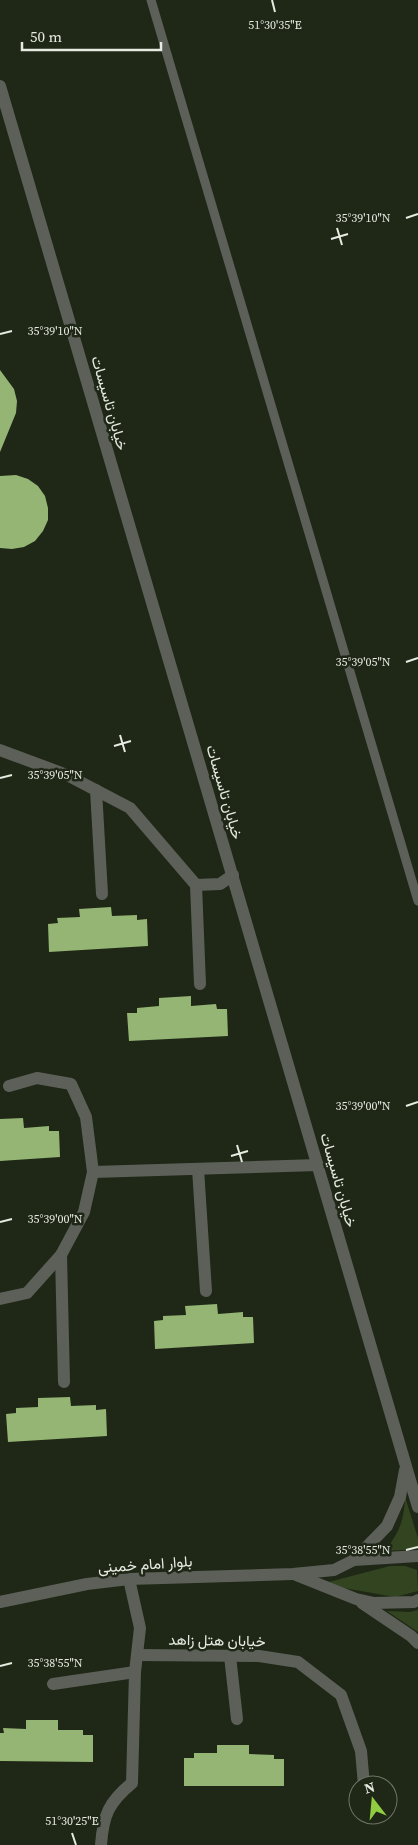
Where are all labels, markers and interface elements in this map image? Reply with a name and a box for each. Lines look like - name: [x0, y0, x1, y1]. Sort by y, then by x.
- text: 51°30'35"E: [248, 17, 302, 33]
- scale bar: [22, 20, 161, 52]
- text: 50 m: [30, 26, 62, 47]
- text: 35°39'10"N: [335, 210, 391, 226]
- text: 35°39'10"N: [27, 323, 83, 339]
- street label: خیابان تاسیسات: [86, 353, 134, 453]
- text: 35°39'05"N: [335, 654, 391, 670]
- street label: خیابان تاسیسات: [201, 742, 249, 842]
- text: 35°39'05"N: [27, 767, 83, 783]
- text: 35°39'00"N: [335, 1098, 391, 1114]
- street label: خیابان تاسیسات: [315, 1130, 363, 1230]
- text: 35°39'00"N: [27, 1211, 83, 1227]
- text: 35°38'55"N: [335, 1542, 391, 1558]
- street label: بلوار امام خمینی: [97, 1550, 193, 1578]
- street label: خیابان هتل زاهد: [168, 1629, 266, 1651]
- text: 35°38'55"N: [27, 1655, 83, 1671]
- north arrow: [348, 1775, 398, 1825]
- text: N: [362, 1776, 377, 1799]
- text: 51°30'25"E: [45, 1813, 99, 1829]

